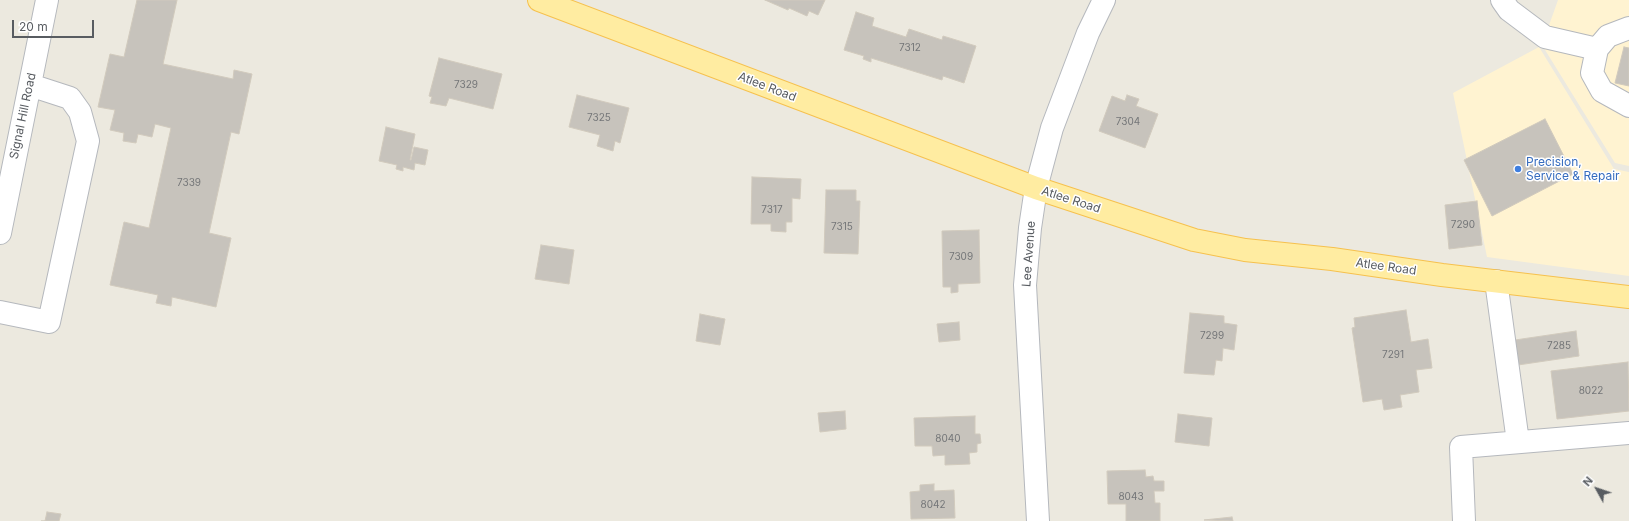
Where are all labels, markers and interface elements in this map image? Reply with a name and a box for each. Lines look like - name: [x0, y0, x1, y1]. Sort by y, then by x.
- scale bar: [14, 12, 96, 38]
- text: 20 m: [19, 19, 48, 34]
- house number: 7312: [899, 42, 921, 54]
- street label: Atlee Road: [736, 69, 798, 105]
- street label: Signal Hill Road: [7, 71, 39, 161]
- house number: 7329: [454, 79, 478, 91]
- house number: 7325: [587, 112, 611, 124]
- house number: 7304: [1116, 116, 1140, 128]
- place label: Precision, Service & Repair: [1526, 155, 1620, 183]
- marker: Precision, Service & Repair: [1513, 164, 1523, 174]
- house number: 7339: [177, 177, 201, 189]
- street label: Atlee Road: [1040, 184, 1102, 216]
- house number: 7317: [761, 204, 783, 216]
- house number: 7290: [1451, 219, 1475, 231]
- street label: Lee Avenue: [1020, 220, 1038, 288]
- house number: 7315: [831, 221, 853, 233]
- house number: 7309: [949, 251, 973, 263]
- street label: Atlee Road: [1355, 256, 1417, 278]
- house number: 7299: [1200, 330, 1224, 342]
- house number: 7285: [1547, 340, 1571, 352]
- house number: 7291: [1382, 349, 1404, 361]
- house number: 8022: [1579, 385, 1603, 397]
- house number: 8040: [935, 433, 961, 445]
- north arrow: [1577, 469, 1617, 509]
- text: N: [1580, 474, 1596, 489]
- house number: 8043: [1118, 491, 1144, 503]
- house number: 8042: [920, 499, 946, 511]

